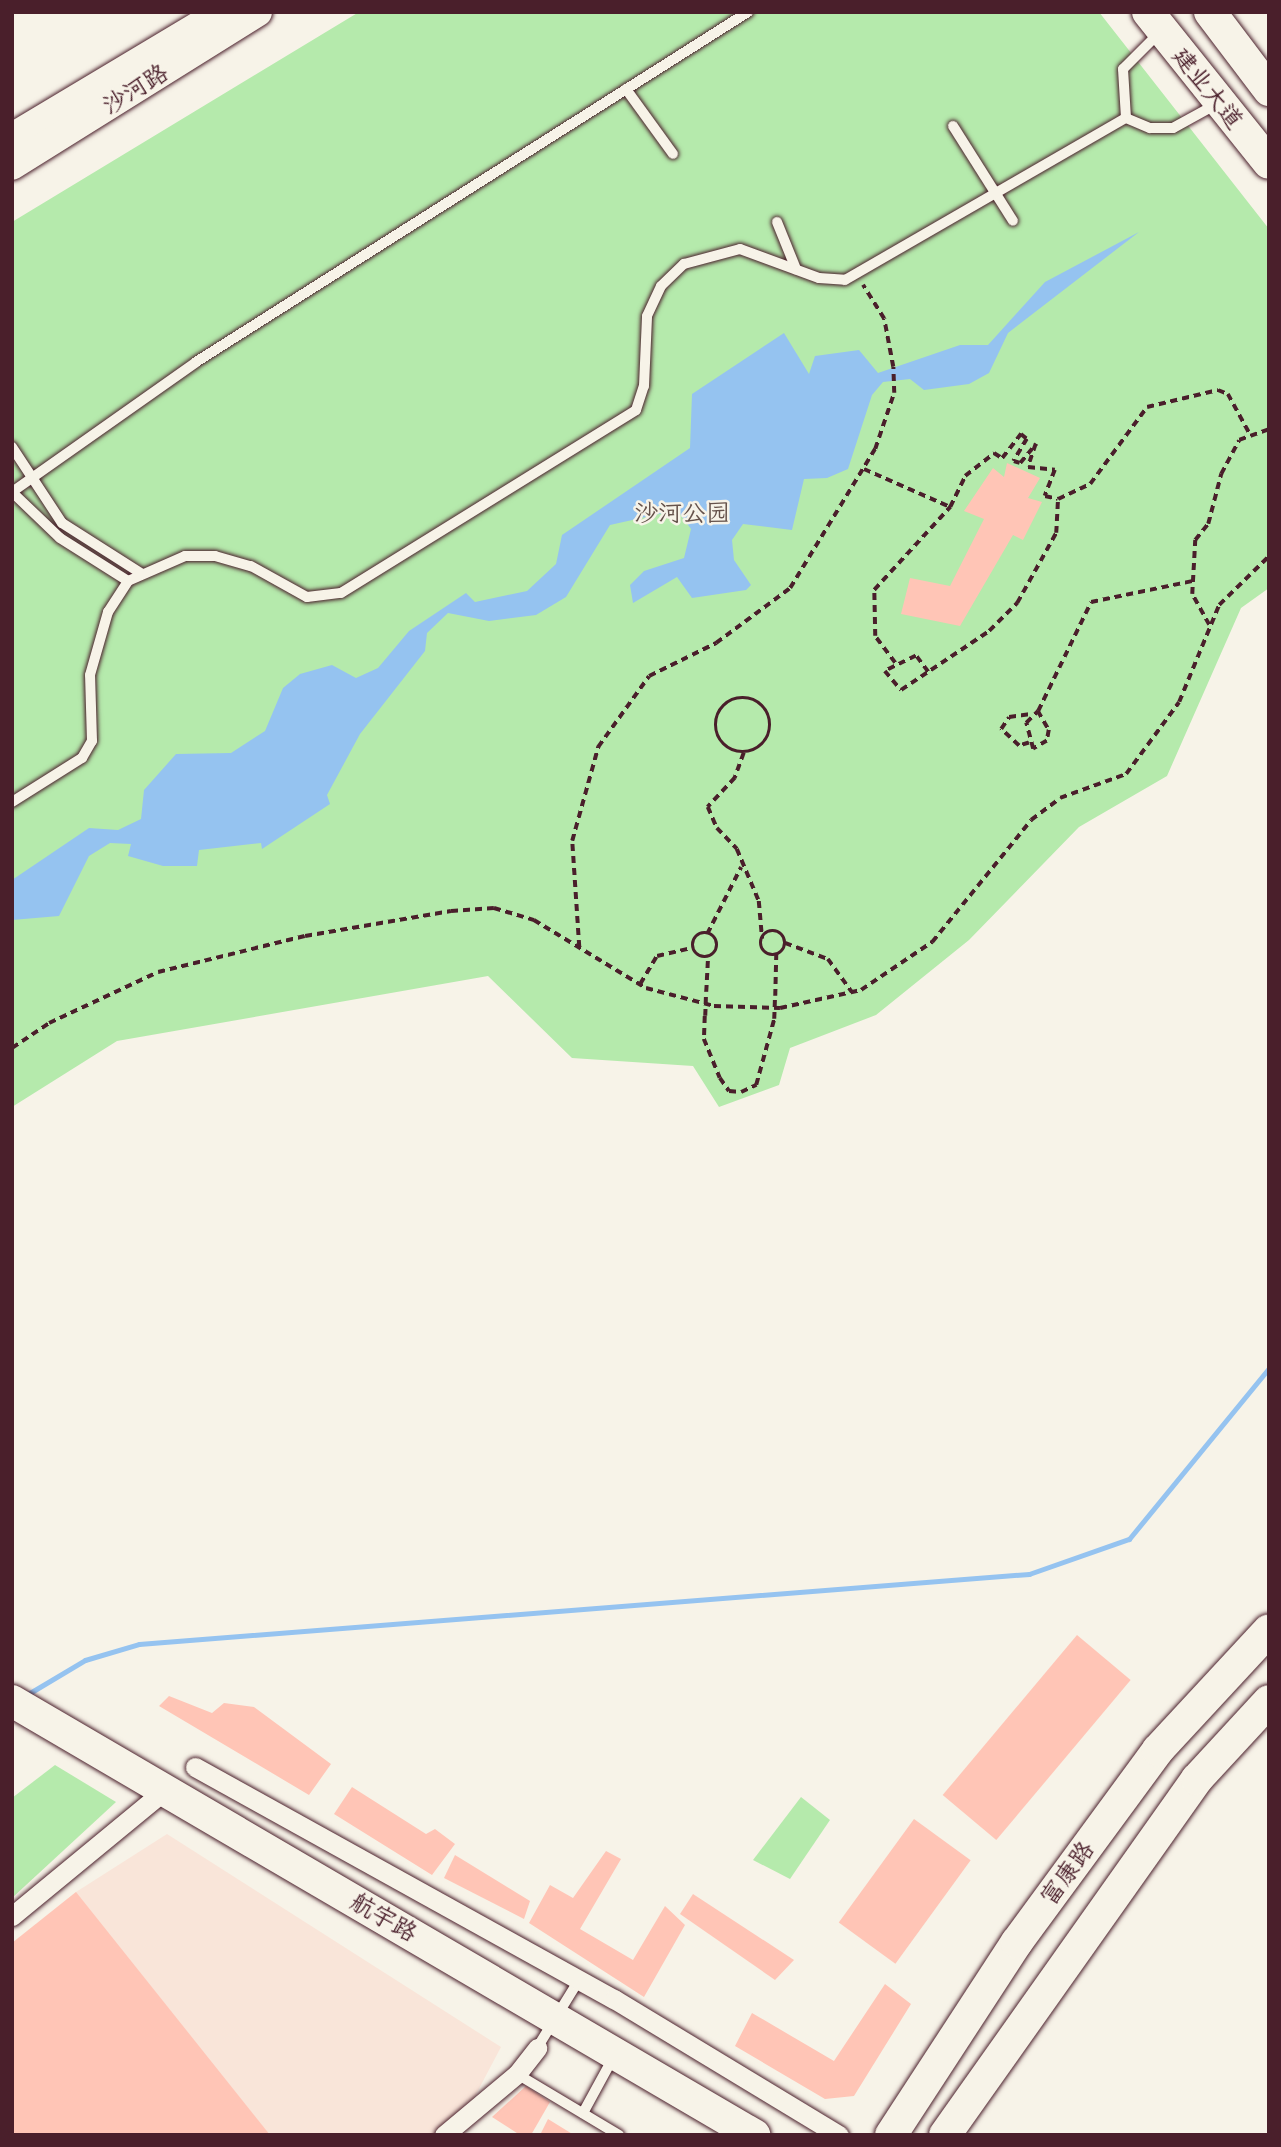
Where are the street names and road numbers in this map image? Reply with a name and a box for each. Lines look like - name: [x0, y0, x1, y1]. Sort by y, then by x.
- street label: 建业大道: [1167, 42, 1249, 134]
- street label: 沙河路: [97, 58, 173, 120]
- street label: 富康路: [1034, 1835, 1100, 1911]
- street label: 航宇路: [346, 1887, 422, 1947]

